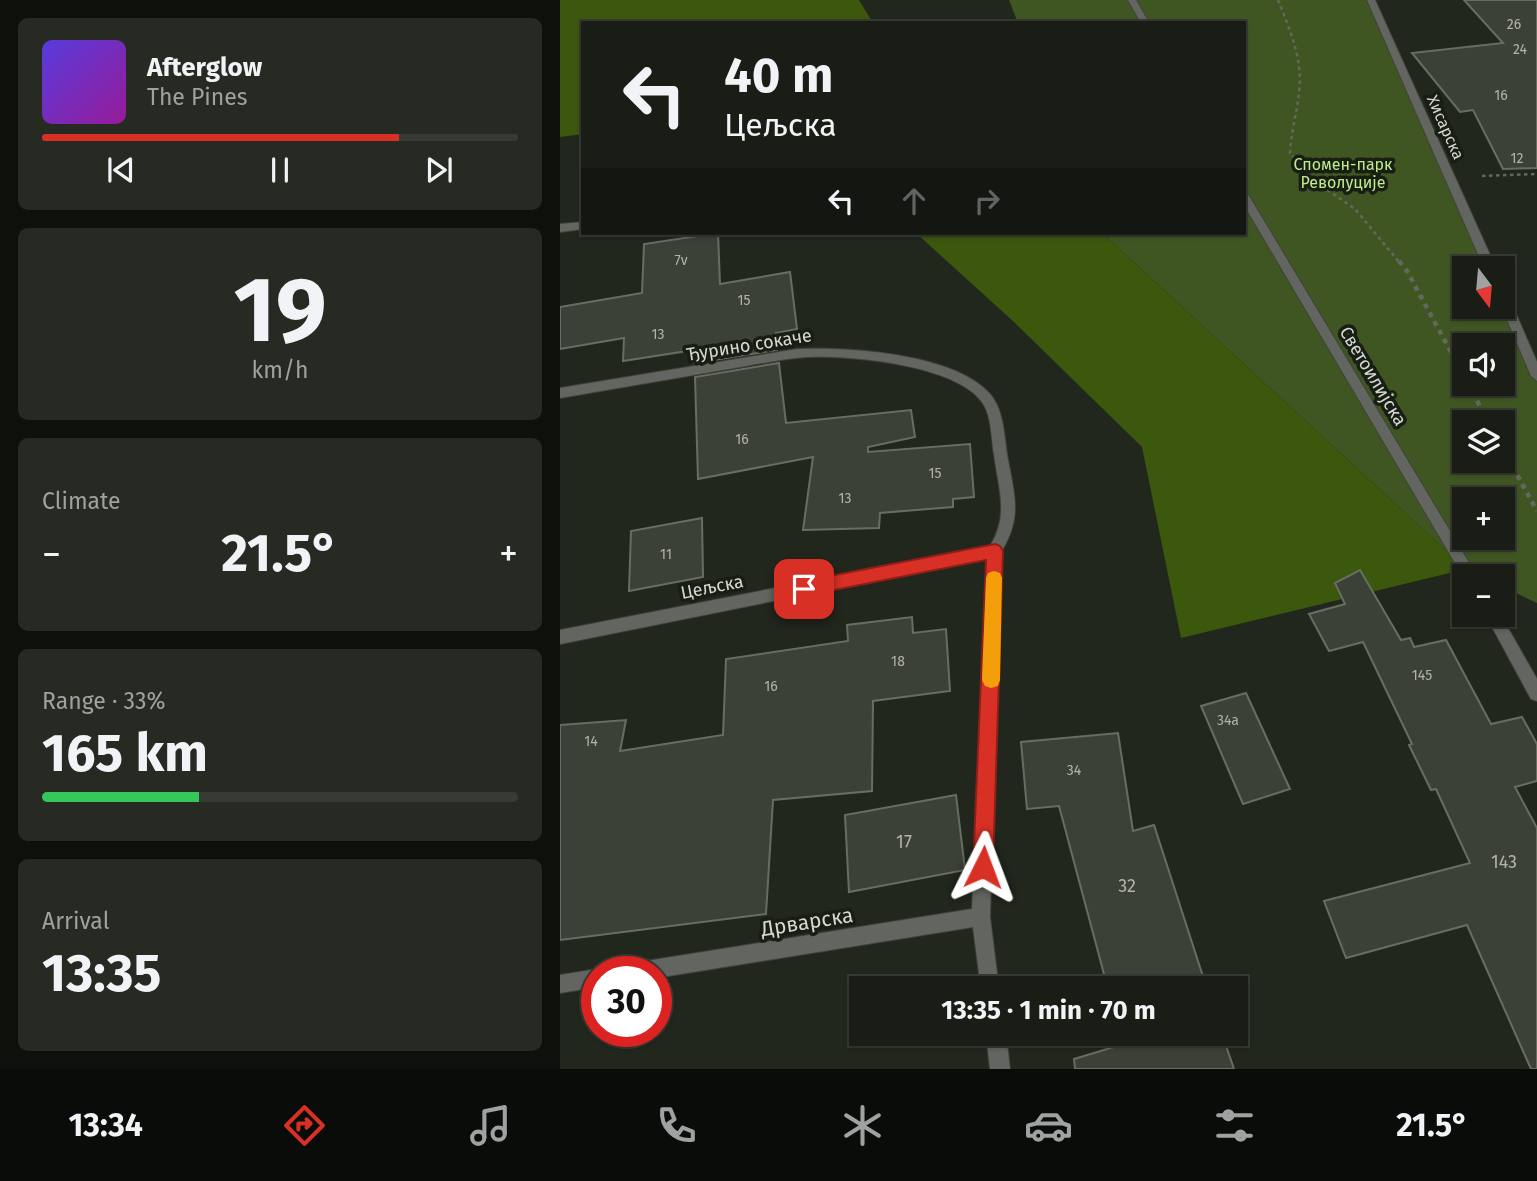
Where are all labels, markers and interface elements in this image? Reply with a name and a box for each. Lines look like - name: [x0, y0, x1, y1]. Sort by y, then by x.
- house number: 26: [1507, 16, 1521, 33]
- house number: 24: [1513, 41, 1528, 58]
- text: 40 m: [724, 46, 833, 105]
- icon: left: [609, 49, 700, 140]
- text: Afterglow: [147, 52, 262, 83]
- text: The Pines: [147, 83, 248, 111]
- house number: 16: [1494, 87, 1508, 104]
- street label: Хисарска: [1423, 92, 1468, 162]
- text: Цељска: [724, 106, 837, 144]
- house number: 12: [1511, 150, 1524, 167]
- icon: previous: [102, 151, 140, 189]
- icon: pause: [261, 151, 299, 189]
- icon: next: [420, 151, 458, 189]
- park label: Спомен-парк Револуције: [1294, 155, 1393, 192]
- icon: left: [822, 182, 860, 220]
- icon: ahead: [895, 182, 933, 220]
- icon: right: [968, 182, 1006, 220]
- house number: 7v: [674, 252, 688, 269]
- text: 19: [233, 256, 327, 365]
- north arrow: [1452, 256, 1516, 318]
- map controls: [1452, 256, 1515, 627]
- house number: 15: [737, 292, 751, 309]
- street label: Светоилијска: [1335, 322, 1411, 430]
- street label: Ђурино сокаче: [685, 324, 813, 366]
- house number: 13: [651, 326, 665, 343]
- button: sound: [1452, 333, 1515, 396]
- text: km/h: [252, 356, 308, 384]
- button: layers: [1452, 410, 1515, 473]
- house number: 16: [735, 431, 749, 448]
- house number: 15: [928, 465, 942, 482]
- text: Climate: [42, 487, 121, 515]
- button: +: [1452, 487, 1515, 550]
- house number: 13: [838, 490, 852, 507]
- text: 21.5°: [221, 522, 339, 585]
- text: −: [42, 531, 61, 577]
- text: +: [499, 531, 518, 577]
- house number: 11: [660, 546, 672, 563]
- pin: [774, 559, 834, 619]
- button: −: [1452, 564, 1515, 627]
- street label: Цељска: [679, 570, 745, 604]
- icon: arrive: [785, 570, 823, 608]
- house number: 18: [891, 653, 905, 670]
- house number: 145: [1412, 667, 1432, 684]
- house number: 16: [764, 678, 778, 695]
- text: Range · 33%: [42, 687, 165, 715]
- house number: 34a: [1217, 712, 1239, 729]
- text: 165 km: [42, 722, 208, 785]
- house number: 14: [584, 733, 598, 750]
- house number: 34: [1067, 762, 1082, 779]
- position arrow: [946, 830, 1020, 904]
- house number: 17: [896, 831, 912, 853]
- house number: 143: [1491, 851, 1517, 873]
- house number: 32: [1118, 875, 1136, 897]
- street label: Дрварска: [758, 902, 855, 942]
- text: Arrival: [42, 907, 109, 935]
- text: 13:35: [42, 942, 161, 1005]
- speed limit sign: 30: [581, 956, 672, 1047]
- text: 13:35 · 1 min · 70 m: [941, 995, 1156, 1026]
- icon: directions: [280, 1101, 329, 1150]
- icon: music: [466, 1101, 515, 1150]
- icon: phone: [652, 1101, 701, 1150]
- icon: climate: [838, 1101, 887, 1150]
- icon: car: [1024, 1101, 1073, 1150]
- icon: filters: [1210, 1101, 1259, 1150]
- text: 13:34: [69, 1106, 143, 1144]
- text: 21.5°: [1396, 1106, 1468, 1144]

